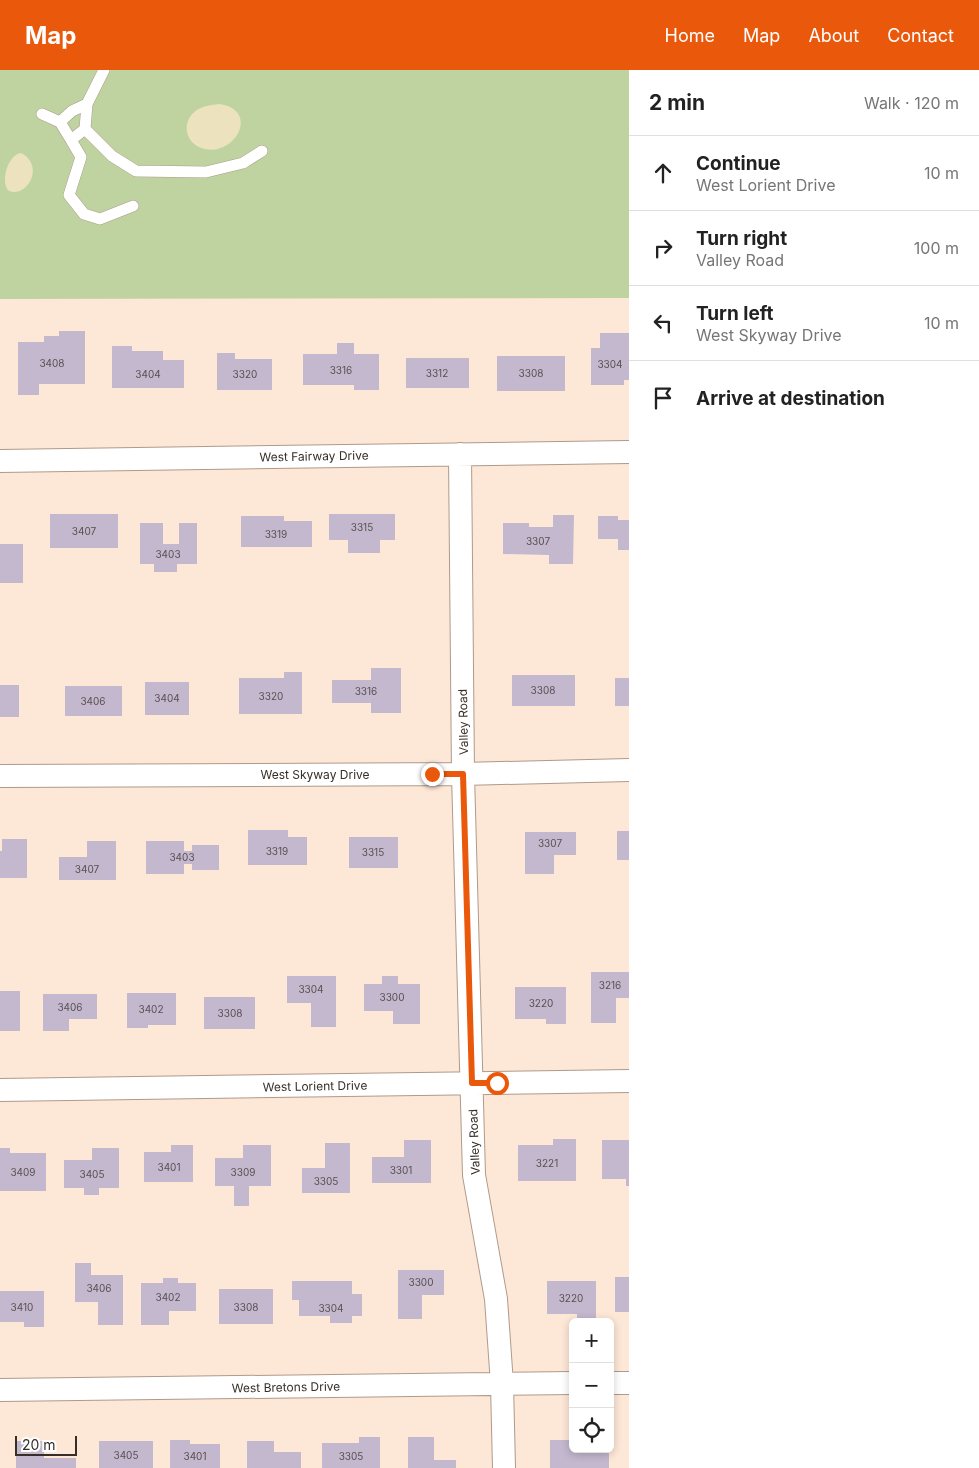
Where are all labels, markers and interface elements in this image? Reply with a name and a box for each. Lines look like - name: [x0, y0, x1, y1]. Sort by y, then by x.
- text: Map: [25, 21, 76, 50]
- text: Home: [665, 25, 715, 46]
- text: Map: [743, 25, 780, 46]
- text: About: [808, 25, 859, 46]
- text: Contact: [887, 25, 954, 46]
- text: 2 min: [649, 90, 705, 115]
- text: Walk · 120 m: [864, 93, 959, 113]
- text: Continue: [696, 152, 781, 175]
- icon: ahead: [649, 159, 677, 187]
- text: 10 m: [924, 163, 959, 183]
- text: West Lorient Drive: [696, 175, 835, 195]
- text: Turn right: [696, 227, 787, 250]
- icon: right: [649, 234, 677, 262]
- text: 100 m: [914, 238, 959, 258]
- text: Valley Road: [696, 250, 784, 270]
- text: Turn left: [696, 302, 774, 325]
- icon: left: [649, 309, 677, 337]
- text: 10 m: [924, 313, 959, 333]
- text: West Skyway Drive: [696, 325, 842, 345]
- house number: 3408: [39, 357, 65, 369]
- house number: 3304: [597, 358, 623, 370]
- house number: 3316: [330, 364, 352, 376]
- house number: 3312: [426, 367, 448, 379]
- house number: 3308: [519, 367, 543, 379]
- house number: 3404: [135, 368, 161, 380]
- house number: 3320: [233, 368, 257, 380]
- icon: arrive: [649, 384, 677, 412]
- text: Arrive at destination: [696, 387, 885, 410]
- street label: West Fairway Drive: [259, 448, 369, 464]
- house number: 3315: [351, 521, 373, 533]
- house number: 3407: [72, 525, 97, 537]
- house number: 3319: [265, 528, 287, 540]
- house number: 3307: [526, 535, 550, 547]
- house number: 3403: [155, 548, 181, 560]
- house number: 3308: [531, 684, 555, 696]
- house number: 3316: [355, 685, 377, 697]
- street label: Valley Road: [455, 689, 471, 755]
- house number: 3320: [259, 690, 283, 702]
- house number: 3404: [154, 692, 180, 704]
- house number: 3406: [80, 695, 106, 707]
- route end: [421, 763, 444, 786]
- street label: West Skyway Drive: [260, 767, 370, 782]
- house number: 3307: [538, 837, 562, 849]
- house number: 3319: [266, 845, 288, 857]
- house number: 3315: [362, 846, 384, 858]
- house number: 3403: [169, 851, 195, 863]
- house number: 3407: [75, 863, 100, 875]
- house number: 3216: [599, 979, 621, 991]
- house number: 3304: [298, 983, 324, 995]
- house number: 3300: [380, 991, 404, 1003]
- house number: 3220: [529, 997, 553, 1009]
- house number: 3406: [57, 1001, 83, 1013]
- house number: 3402: [138, 1003, 164, 1015]
- house number: 3308: [218, 1007, 242, 1019]
- route start: [486, 1072, 509, 1095]
- street label: West Lorient Drive: [263, 1078, 367, 1094]
- street label: Valley Road: [465, 1109, 483, 1175]
- house number: 3221: [536, 1157, 558, 1169]
- house number: 3401: [157, 1161, 181, 1173]
- house number: 3301: [390, 1164, 412, 1176]
- house number: 3409: [10, 1166, 36, 1178]
- house number: 3309: [231, 1166, 255, 1178]
- house number: 3405: [79, 1168, 105, 1180]
- house number: 3305: [314, 1175, 338, 1187]
- house number: 3300: [409, 1276, 433, 1288]
- house number: 3406: [86, 1282, 112, 1294]
- house number: 3402: [155, 1291, 181, 1303]
- house number: 3220: [559, 1292, 583, 1304]
- house number: 3410: [11, 1301, 33, 1313]
- house number: 3308: [234, 1301, 258, 1313]
- house number: 3304: [318, 1302, 344, 1314]
- map controls: [569, 1318, 614, 1453]
- button: +: [569, 1318, 614, 1363]
- button: −: [569, 1363, 614, 1408]
- street label: West Bretons Drive: [232, 1379, 340, 1395]
- button: locate: [569, 1408, 614, 1453]
- scale bar: [15, 1433, 78, 1456]
- text: 20 m: [22, 1436, 56, 1453]
- house number: 3405: [113, 1449, 139, 1461]
- house number: 3401: [183, 1450, 207, 1462]
- house number: 3305: [339, 1450, 363, 1462]

